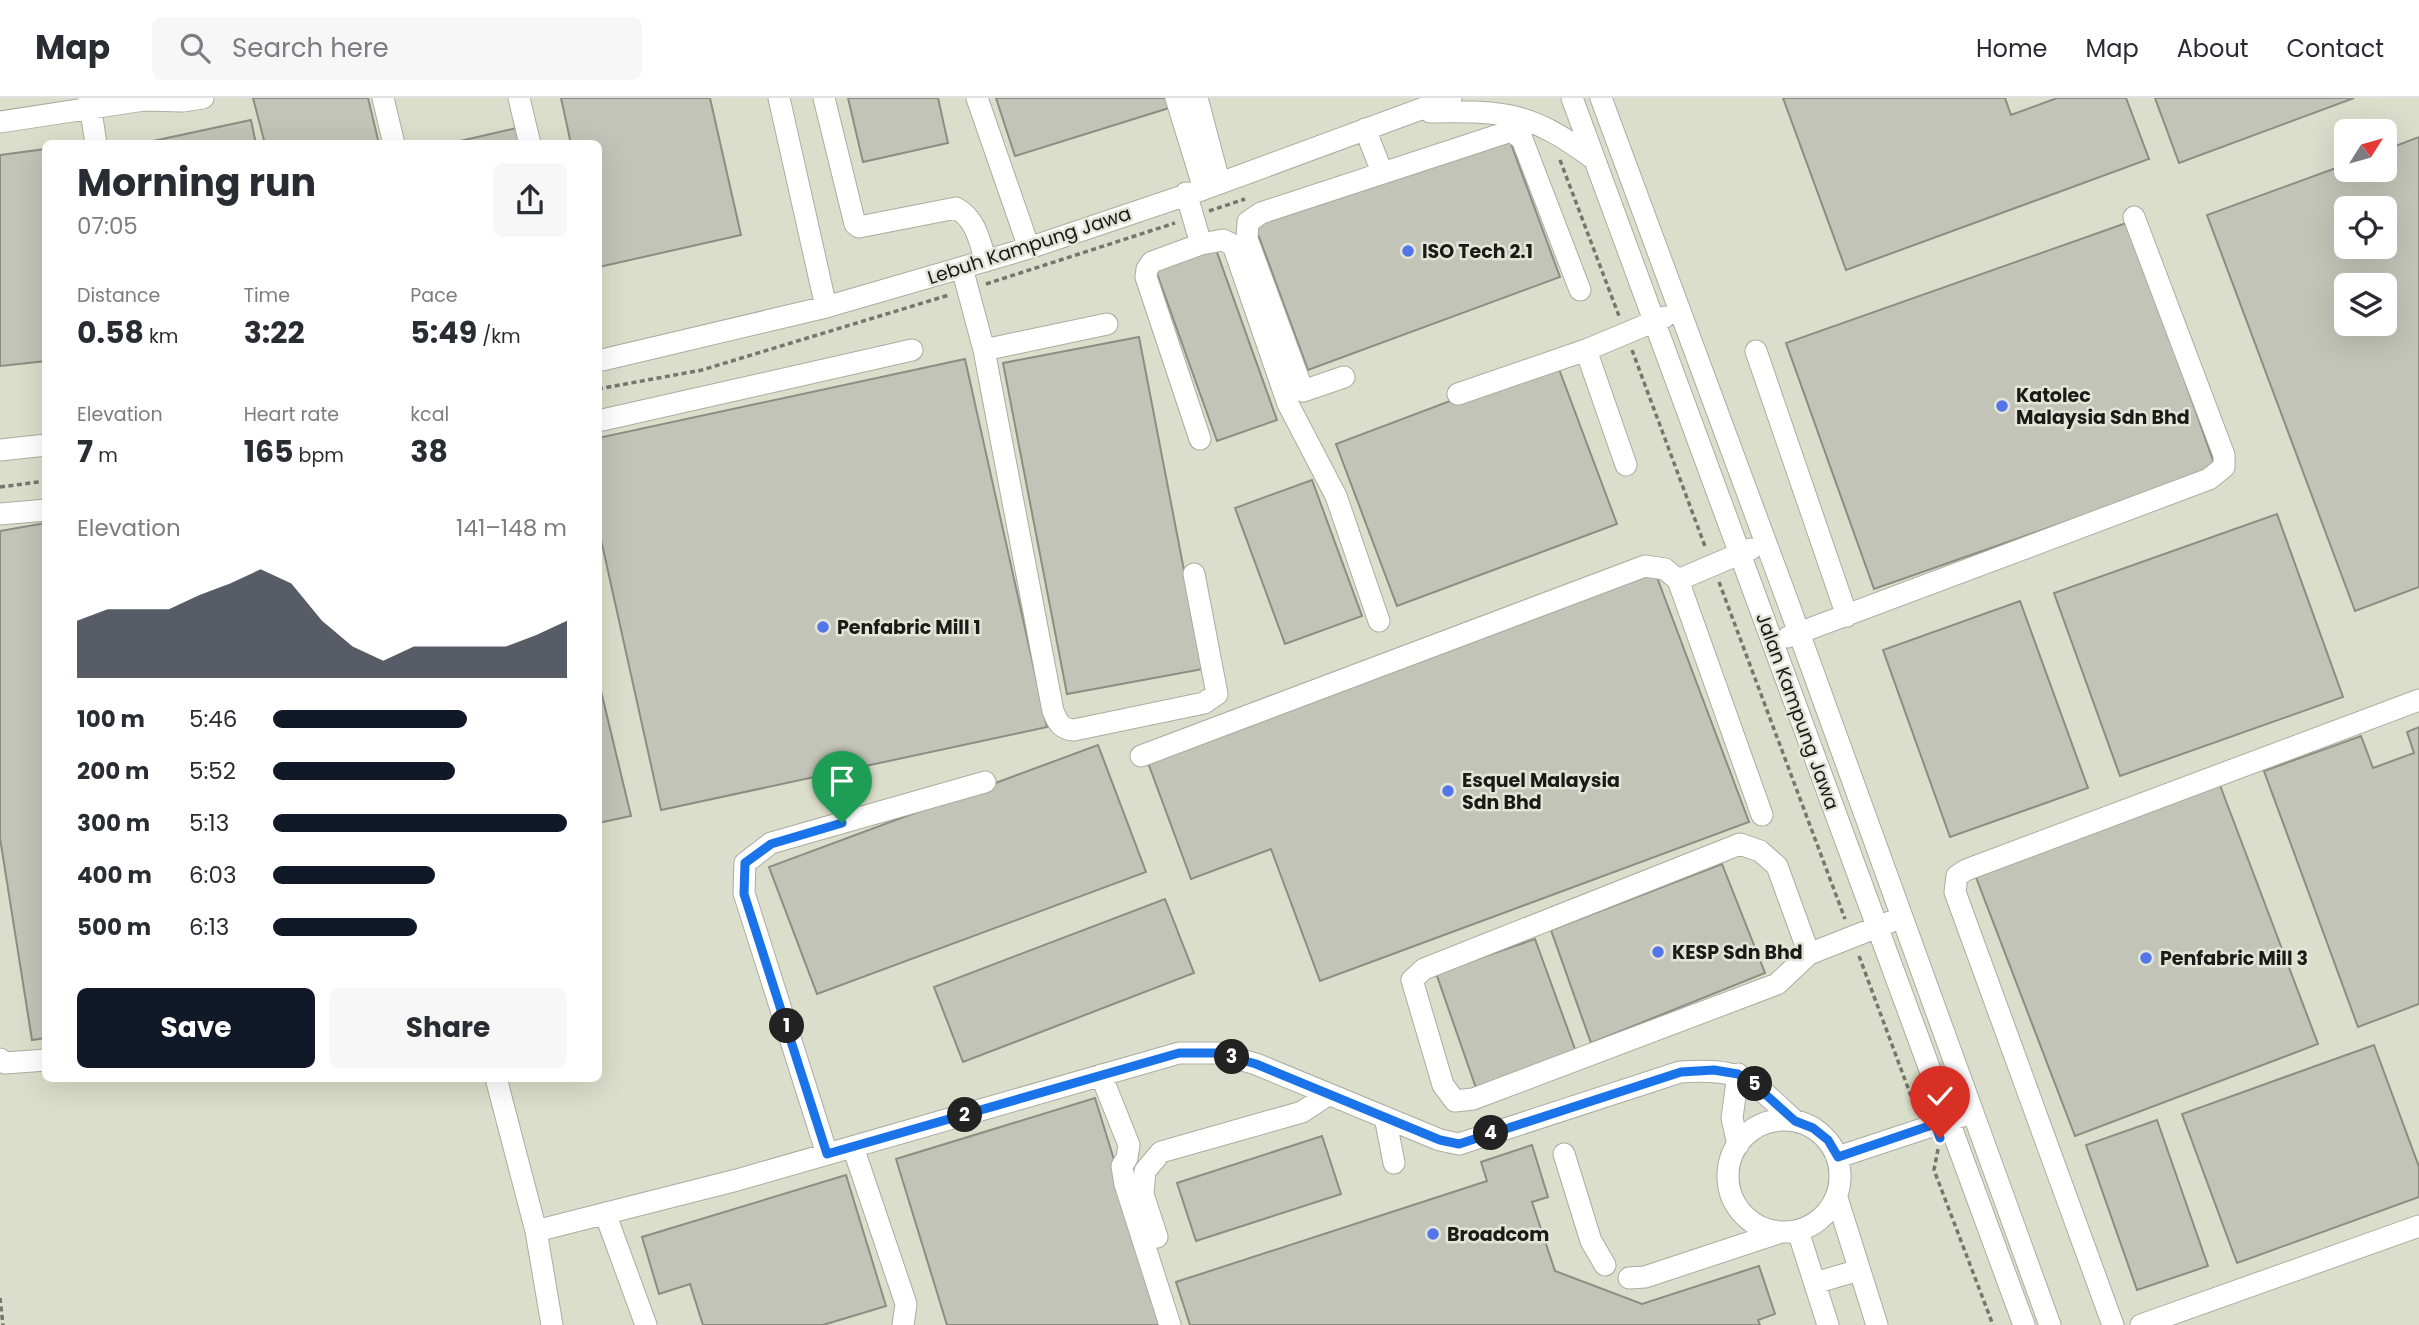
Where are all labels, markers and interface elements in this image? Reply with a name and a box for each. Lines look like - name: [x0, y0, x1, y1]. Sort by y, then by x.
- search box: [152, 17, 642, 80]
- text: Map: [35, 24, 110, 71]
- icon: search: [176, 29, 214, 67]
- text: Search here: [232, 30, 389, 66]
- text: Home: [1976, 32, 2048, 65]
- text: Map: [2086, 32, 2139, 65]
- text: About: [2177, 32, 2248, 65]
- text: Contact: [2286, 32, 2384, 65]
- north arrow: [2334, 119, 2398, 182]
- map controls: [2334, 119, 2397, 336]
- text: Morning run: [77, 156, 316, 209]
- button: share: [493, 163, 567, 237]
- button: locate: [2334, 196, 2397, 259]
- street label: Lebuh Kampung Jawa: [924, 200, 1134, 291]
- text: 07:05: [77, 210, 138, 242]
- place label: ISO Tech 2.1: [1422, 238, 1533, 265]
- marker: ISO Tech 2.1: [1400, 243, 1416, 259]
- button: layers: [2334, 273, 2397, 336]
- text: Distance: [77, 282, 160, 309]
- text: Time: [244, 282, 290, 309]
- text: Pace: [410, 282, 458, 309]
- text: 0.58: [77, 311, 144, 354]
- text: 3:22: [244, 311, 305, 354]
- text: 5:49: [410, 311, 477, 354]
- text: km: [144, 323, 178, 350]
- text: /km: [477, 323, 521, 350]
- place label: Katolec Malaysia Sdn Bhd: [2016, 382, 2190, 431]
- marker: Katolec Malaysia Sdn Bhd: [1994, 398, 2010, 414]
- text: Elevation: [77, 401, 163, 428]
- text: Heart rate: [244, 401, 339, 428]
- text: kcal: [410, 401, 449, 428]
- text: 7: [77, 430, 93, 473]
- text: 165: [244, 430, 294, 473]
- text: 38: [410, 430, 448, 473]
- text: m: [93, 442, 118, 469]
- text: bpm: [294, 442, 344, 469]
- text: Elevation: [77, 512, 181, 544]
- text: 141–148 m: [456, 512, 567, 544]
- street label: Jalan Kampung Jawa: [1749, 609, 1846, 813]
- place label: Penfabric Mill 1: [837, 614, 981, 641]
- marker: Penfabric Mill 1: [815, 619, 831, 635]
- text: 100 m: [77, 703, 145, 735]
- text: 5:46: [189, 703, 237, 735]
- pin: [812, 751, 872, 823]
- text: 200 m: [77, 755, 149, 787]
- text: 5:52: [189, 755, 236, 787]
- icon: arrive: [823, 762, 861, 800]
- place label: Esquel Malaysia Sdn Bhd: [1462, 767, 1620, 816]
- marker: Esquel Malaysia Sdn Bhd: [1440, 783, 1456, 799]
- text: 300 m: [77, 807, 150, 839]
- text: 5:13: [189, 807, 229, 839]
- text: 400 m: [77, 859, 152, 891]
- text: 6:03: [189, 859, 237, 891]
- text: 500 m: [77, 911, 151, 943]
- text: 6:13: [189, 911, 229, 943]
- place label: KESP Sdn Bhd: [1672, 939, 1803, 966]
- marker: KESP Sdn Bhd: [1650, 944, 1666, 960]
- place label: Penfabric Mill 3: [2160, 945, 2308, 972]
- marker: Penfabric Mill 3: [2138, 950, 2154, 966]
- button: Save: [77, 988, 315, 1068]
- button: Share: [329, 988, 567, 1068]
- pin: 1: [770, 1009, 804, 1044]
- text: 1: [783, 1012, 790, 1039]
- pin: 3: [1214, 1040, 1250, 1074]
- text: 3: [1226, 1043, 1237, 1070]
- pin: 5: [1738, 1066, 1772, 1102]
- pin: [1910, 1066, 1970, 1138]
- text: 5: [1748, 1070, 1761, 1097]
- icon: check: [1921, 1077, 1959, 1115]
- pin: 2: [948, 1098, 982, 1132]
- text: 2: [959, 1101, 970, 1128]
- pin: 4: [1474, 1116, 1508, 1150]
- text: 4: [1484, 1119, 1497, 1146]
- place label: Broadcom: [1447, 1221, 1549, 1248]
- marker: Broadcom: [1425, 1226, 1441, 1242]

